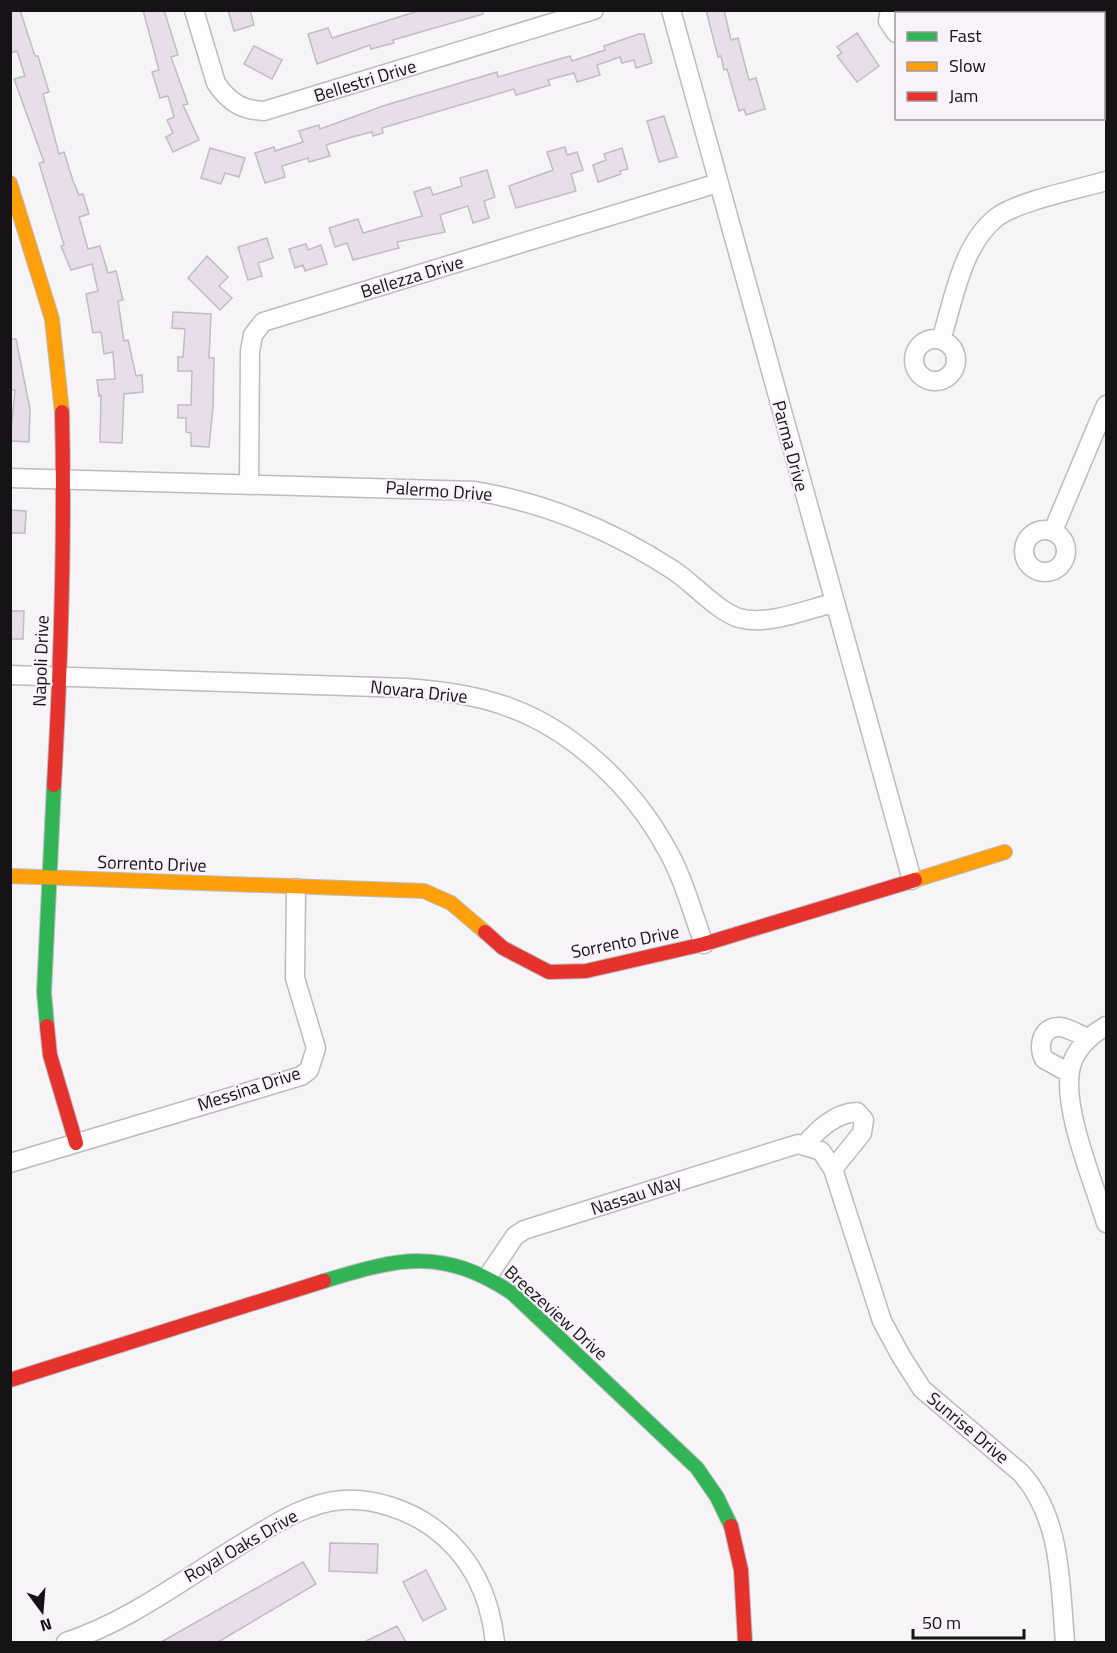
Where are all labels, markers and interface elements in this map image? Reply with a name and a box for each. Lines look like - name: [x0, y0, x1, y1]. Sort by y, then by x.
- legend: [895, 12, 1105, 120]
- text: Fast: [949, 22, 982, 49]
- street label: Bellestri Drive: [310, 52, 419, 109]
- text: Slow: [949, 52, 986, 79]
- text: Jam: [949, 82, 978, 109]
- street label: Bellezza Drive: [357, 248, 467, 305]
- street label: Parma Drive: [765, 397, 816, 494]
- street label: Palermo Drive: [385, 473, 493, 508]
- street label: Napoli Drive: [25, 615, 56, 707]
- street label: Novara Drive: [369, 673, 469, 710]
- street label: Sorrento Drive: [97, 848, 207, 879]
- street label: Sorrento Drive: [569, 918, 681, 965]
- street label: Messina Drive: [194, 1059, 304, 1118]
- street label: Nassau Way: [587, 1167, 685, 1222]
- street label: Breezeview Drive: [499, 1259, 614, 1367]
- street label: Sunrise Drive: [921, 1385, 1015, 1470]
- street label: Royal Oaks Drive: [179, 1502, 303, 1589]
- north arrow: [12, 1581, 72, 1641]
- scale bar: [913, 1602, 1024, 1640]
- text: 50 m: [922, 1609, 961, 1636]
- text: N: [37, 1612, 55, 1638]

